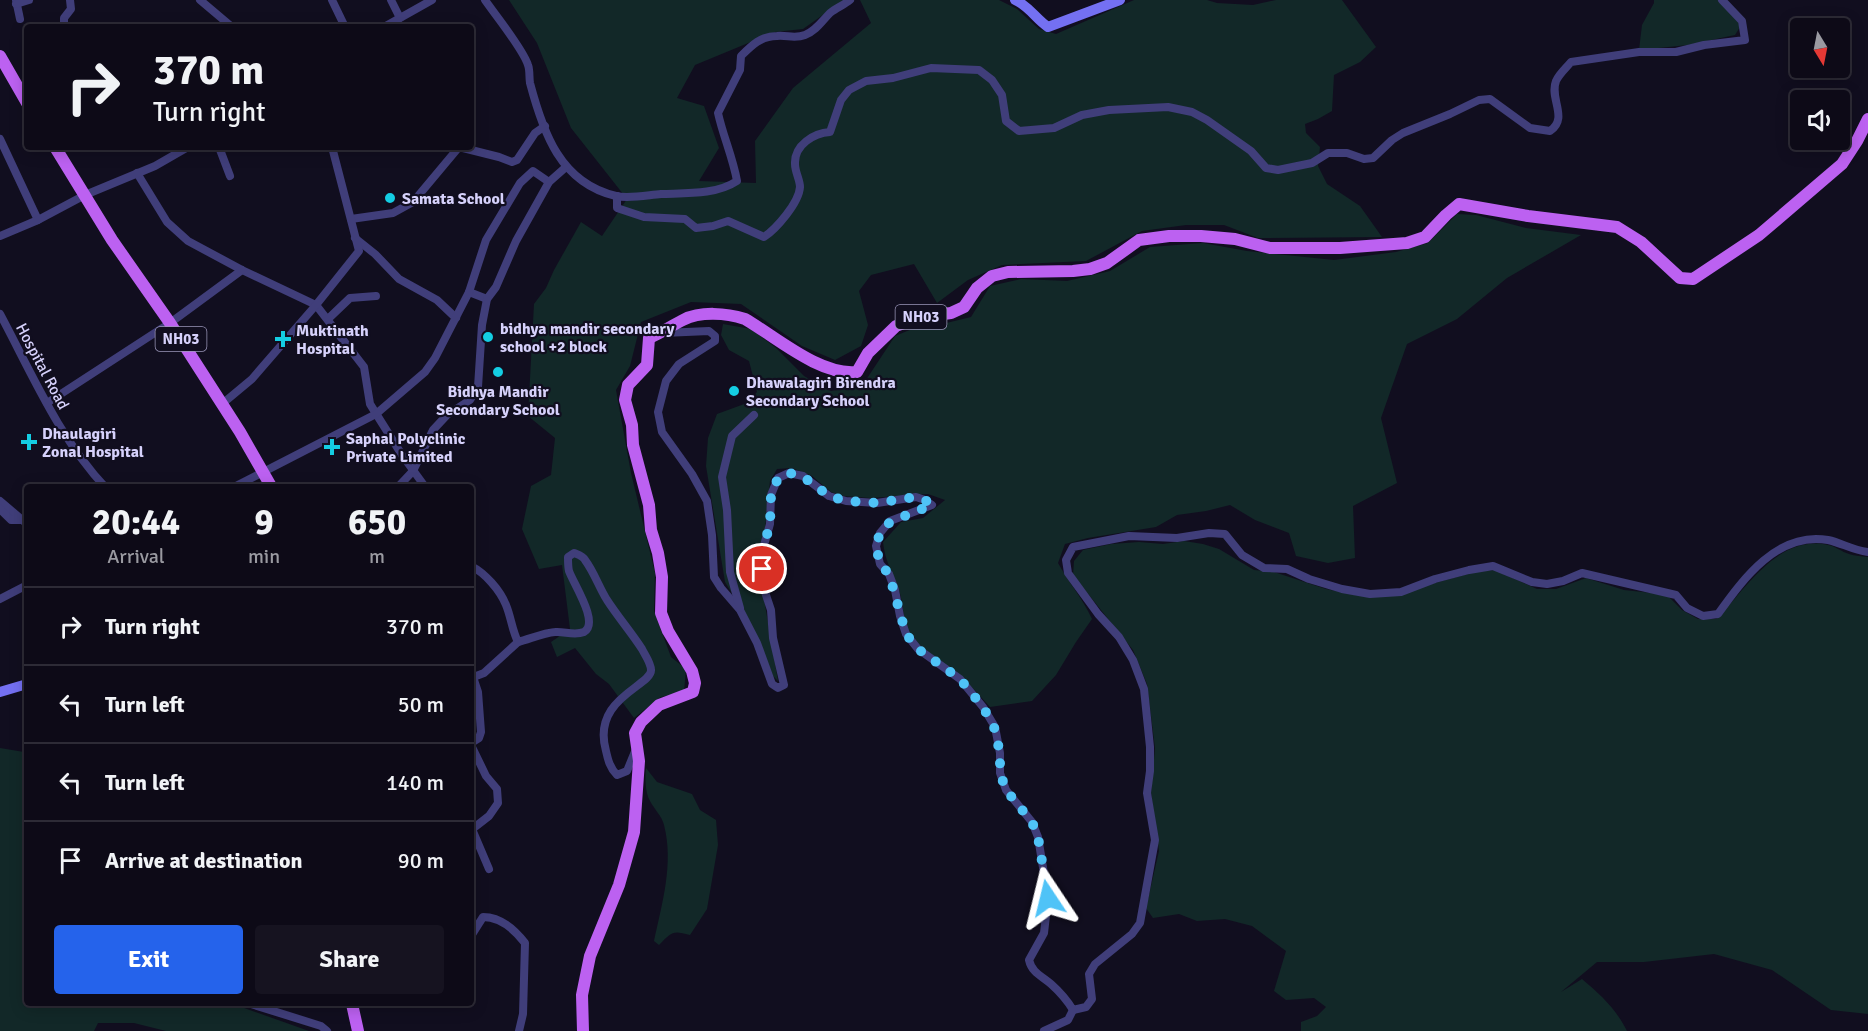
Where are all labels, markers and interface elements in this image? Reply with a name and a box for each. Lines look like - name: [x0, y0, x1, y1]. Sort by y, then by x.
- north arrow: [1790, 18, 1850, 78]
- map controls: [1790, 18, 1850, 150]
- text: 370 m: [153, 45, 264, 96]
- icon: right: [54, 48, 132, 126]
- button: sound: [1790, 90, 1850, 150]
- text: Turn right: [153, 96, 266, 129]
- place label: Samata School: [402, 189, 505, 209]
- marker: Samata School: [383, 191, 397, 205]
- road number: NH03: [896, 305, 946, 329]
- place label: bidhya mandir secondary school +2 block: [500, 319, 674, 357]
- street label: Hospital Road: [11, 320, 73, 413]
- place label: Muktinath Hospital: [296, 321, 369, 359]
- road number: NH03: [156, 327, 207, 351]
- marker: Muktinath Hospital: [274, 330, 292, 348]
- marker: bidhya mandir secondary school +2 block: [481, 330, 495, 344]
- marker: Bidhya Mandir Secondary School: [491, 365, 505, 379]
- place label: Dhawalagiri Birendra Secondary School: [746, 373, 896, 411]
- place label: Bidhya Mandir Secondary School: [436, 382, 560, 420]
- marker: Dhawalagiri Birendra Secondary School: [727, 384, 741, 398]
- place label: Dhaulagiri Zonal Hospital: [42, 424, 144, 462]
- place label: Saphal Polyclinic Private Limited: [346, 429, 466, 467]
- marker: Dhaulagiri Zonal Hospital: [20, 433, 38, 451]
- marker: Saphal Polyclinic Private Limited: [323, 438, 341, 456]
- text: 20:44: [92, 500, 180, 545]
- text: 9: [254, 500, 274, 545]
- text: 650: [348, 500, 406, 545]
- pin: [736, 543, 787, 594]
- text: Arrival: [107, 544, 165, 569]
- text: min: [248, 544, 280, 569]
- text: m: [369, 544, 385, 569]
- icon: arrive: [745, 552, 778, 585]
- icon: right: [54, 610, 87, 643]
- text: Turn right: [105, 613, 200, 640]
- text: 370 m: [386, 613, 444, 640]
- icon: left: [54, 688, 87, 721]
- text: Turn left: [105, 691, 185, 718]
- text: 50 m: [398, 691, 444, 718]
- icon: left: [54, 766, 87, 799]
- text: Turn left: [105, 769, 185, 796]
- text: 140 m: [386, 769, 444, 796]
- icon: arrive: [54, 844, 87, 877]
- text: Arrive at destination: [105, 847, 302, 874]
- text: 90 m: [398, 847, 444, 874]
- position arrow: [1016, 866, 1080, 930]
- button: Exit: [54, 925, 243, 994]
- button: Share: [255, 925, 444, 994]

